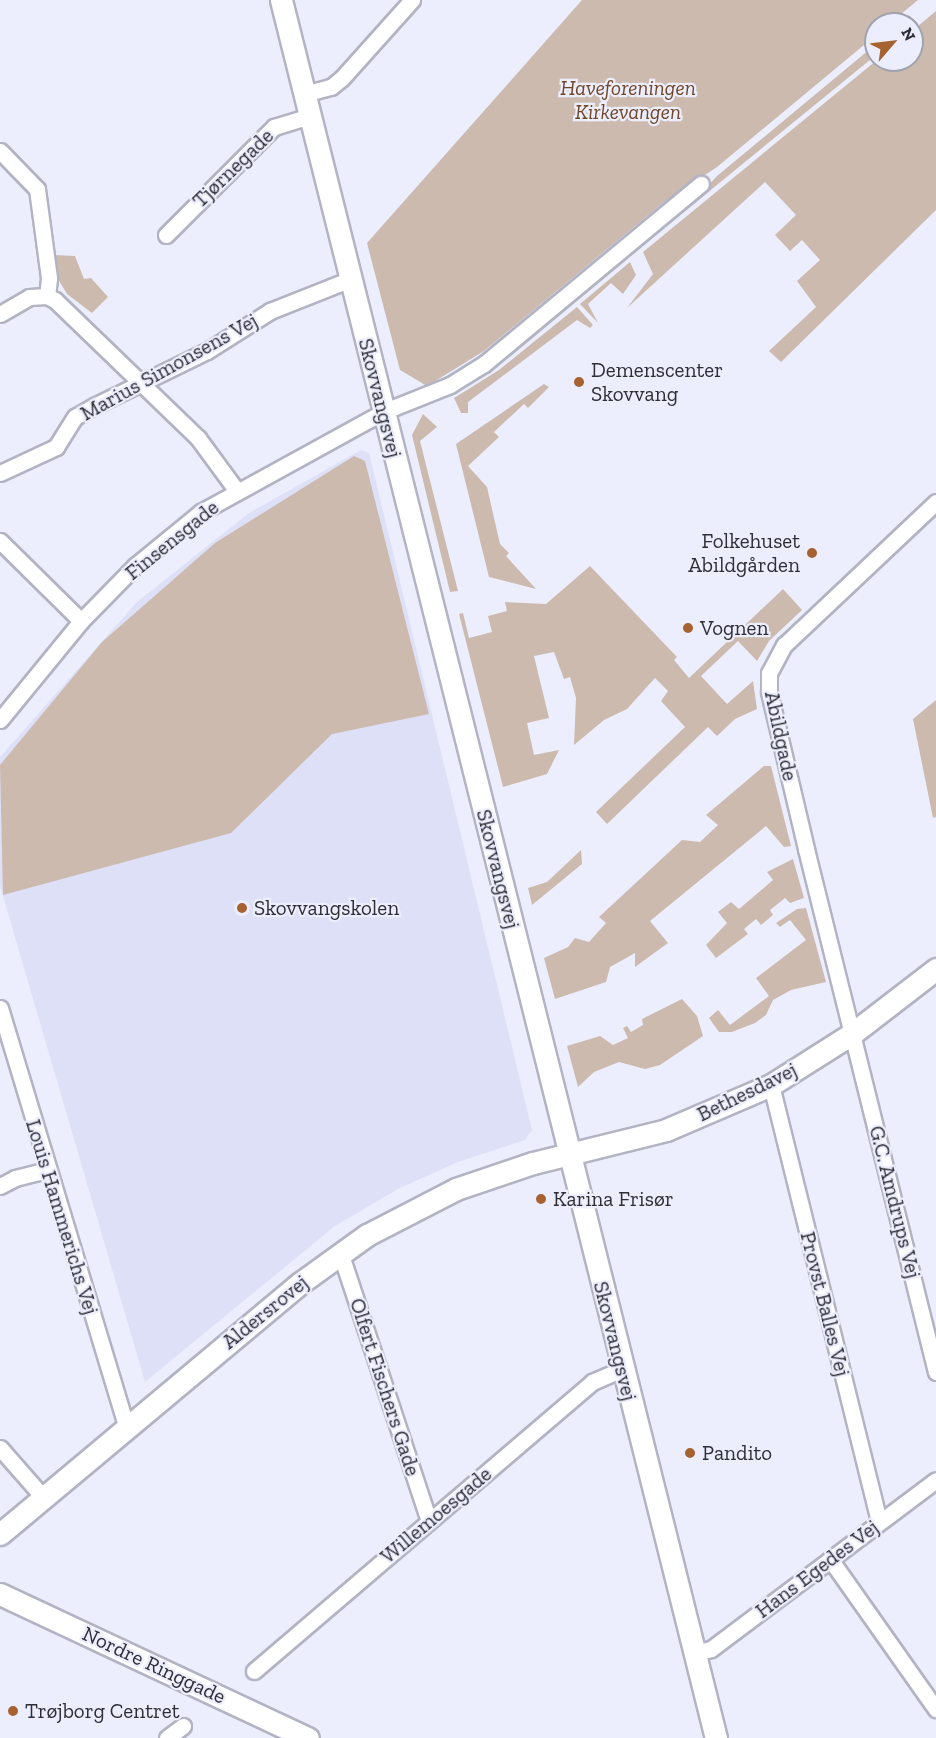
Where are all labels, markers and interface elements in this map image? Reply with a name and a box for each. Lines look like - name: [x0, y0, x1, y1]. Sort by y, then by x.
- north arrow: [864, 12, 924, 72]
- text: N: [897, 24, 920, 44]
- park label: Haveforeningen Kirkevangen: [560, 75, 696, 125]
- street label: Tjørnegade: [187, 123, 279, 213]
- street label: Marius Simonsens Vej: [76, 308, 262, 426]
- street label: Skovvangsvej: [353, 336, 407, 460]
- place label: Demenscenter Skovvang: [591, 357, 723, 407]
- marker: Demenscenter Skovvang: [572, 375, 586, 389]
- street label: Finsensgade: [120, 495, 224, 585]
- place label: Folkehuset Abildgården: [688, 528, 800, 578]
- marker: Folkehuset Abildgården: [805, 546, 819, 560]
- place label: Vognen: [700, 615, 768, 641]
- marker: Vognen: [681, 621, 695, 635]
- street label: Abildgade: [759, 689, 803, 783]
- street label: Skovvangsvej: [471, 807, 525, 931]
- place label: Skovvangskolen: [254, 895, 399, 921]
- marker: Skovvangskolen: [235, 901, 249, 915]
- street label: Bethesdavej: [693, 1057, 801, 1127]
- street label: Louis Hammerichs Vej: [20, 1116, 104, 1318]
- street label: G.C. Amdrups Vej: [864, 1122, 926, 1282]
- place label: Karina Frisør: [553, 1186, 674, 1212]
- marker: Karina Frisør: [534, 1192, 548, 1206]
- street label: Provst Balles Vej: [795, 1229, 855, 1379]
- street label: Aldersrovej: [217, 1270, 313, 1354]
- street label: Skovvangsvej: [588, 1279, 642, 1403]
- street label: Olfert Fischers Gade: [344, 1295, 426, 1479]
- place label: Pandito: [702, 1440, 772, 1466]
- marker: Pandito: [683, 1446, 697, 1460]
- street label: Willemoesgade: [375, 1461, 497, 1569]
- street label: Hans Egedes Vej: [750, 1514, 884, 1624]
- street label: Nordre Ringgade: [78, 1621, 230, 1709]
- place label: Trøjborg Centret: [25, 1698, 179, 1724]
- marker: Trøjborg Centret: [6, 1704, 20, 1718]

